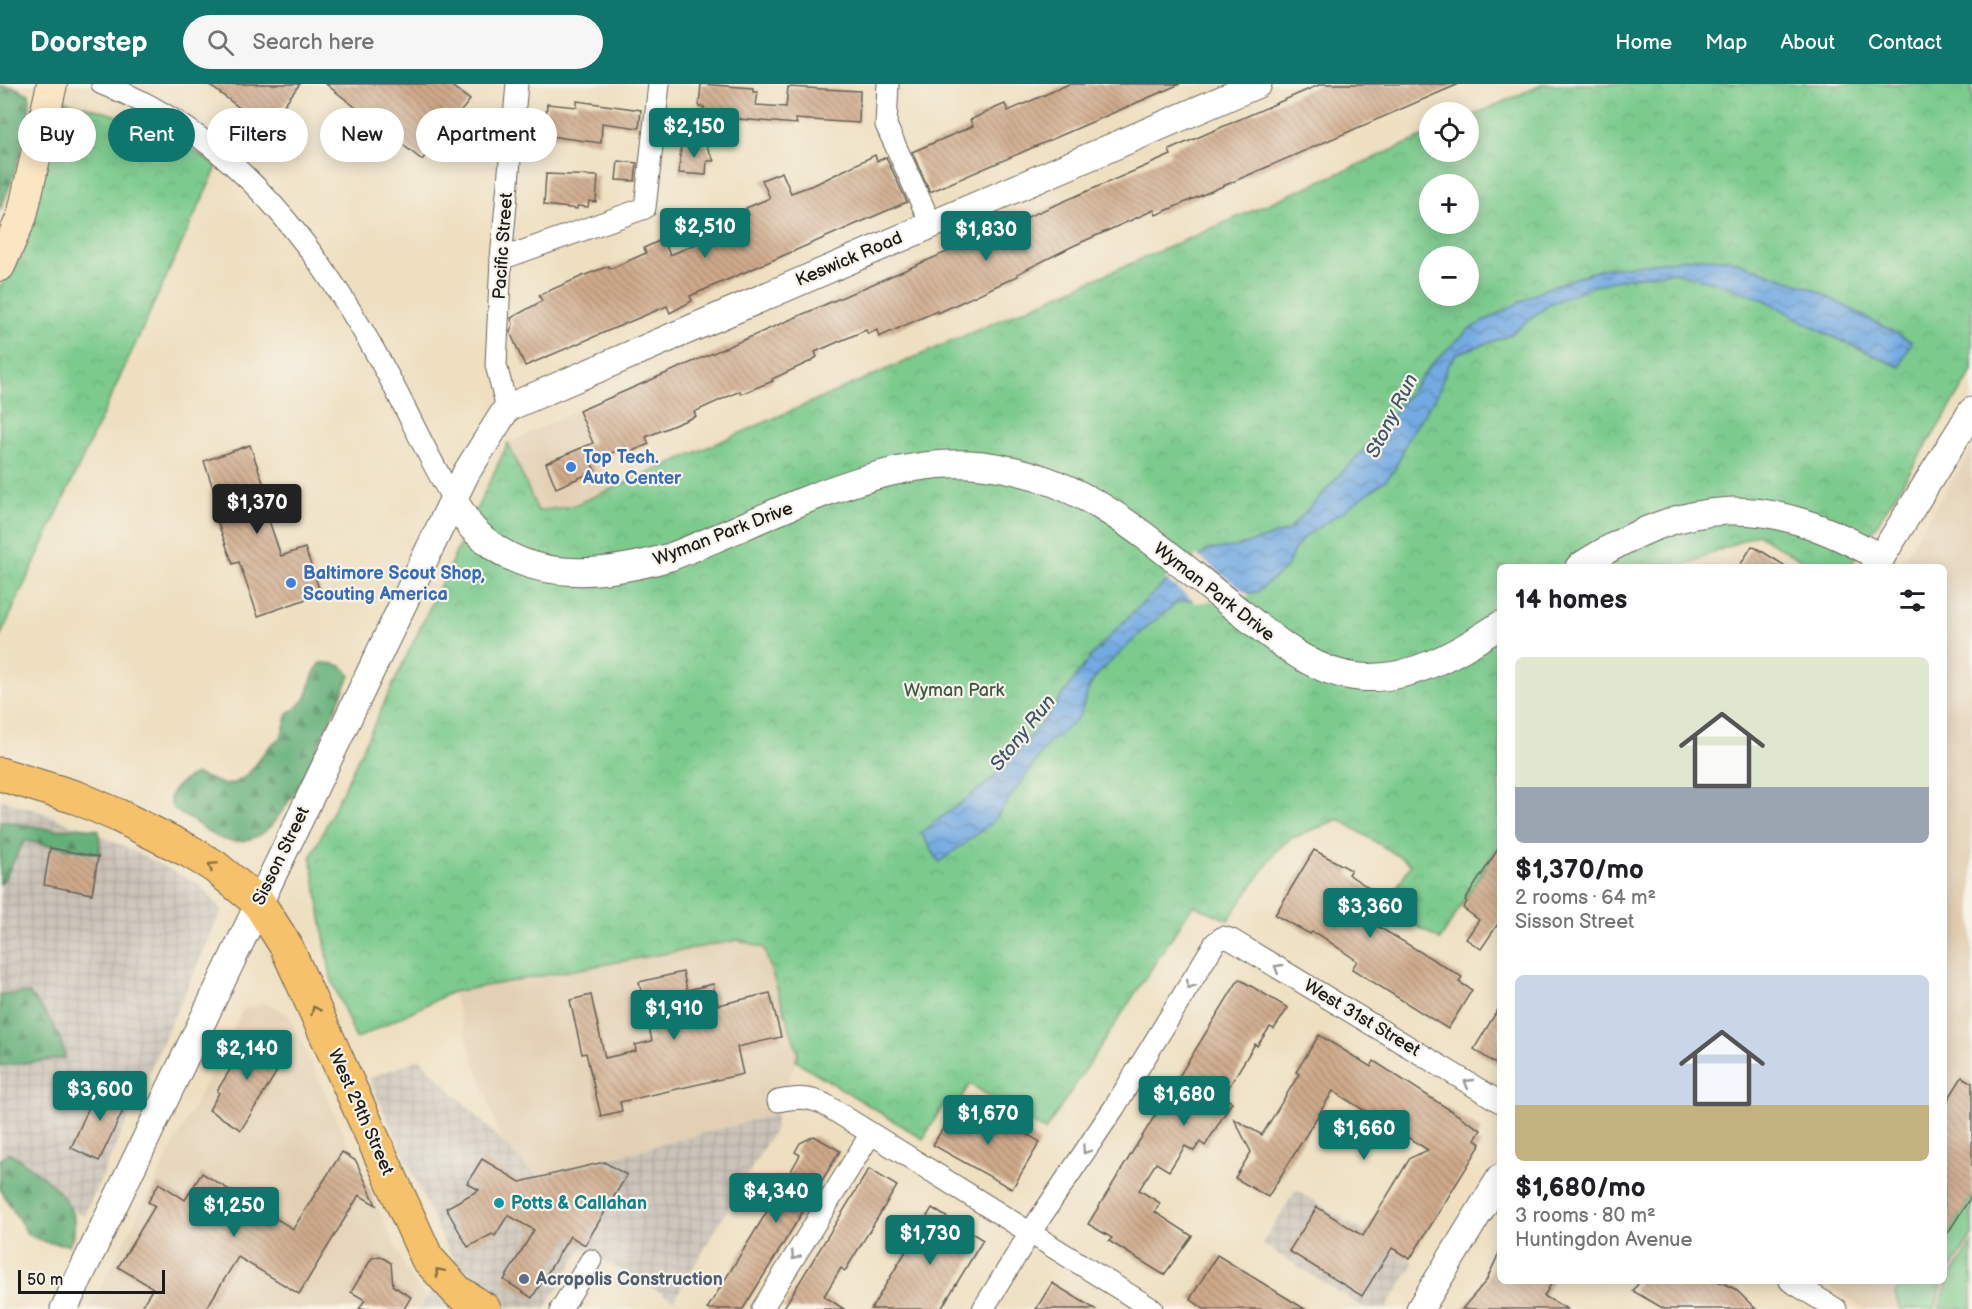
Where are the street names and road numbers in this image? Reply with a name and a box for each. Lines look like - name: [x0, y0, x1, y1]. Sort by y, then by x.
- street label: Pacific Street: [489, 192, 517, 300]
- street label: Keswick Road: [792, 227, 906, 291]
- street label: Wyman Park Drive: [650, 498, 796, 570]
- street label: Wyman Park Drive: [1149, 538, 1279, 646]
- street label: Sisson Street: [248, 803, 314, 909]
- street label: West 31st Street: [1300, 975, 1424, 1061]
- street label: West 29th Street: [324, 1046, 398, 1179]

